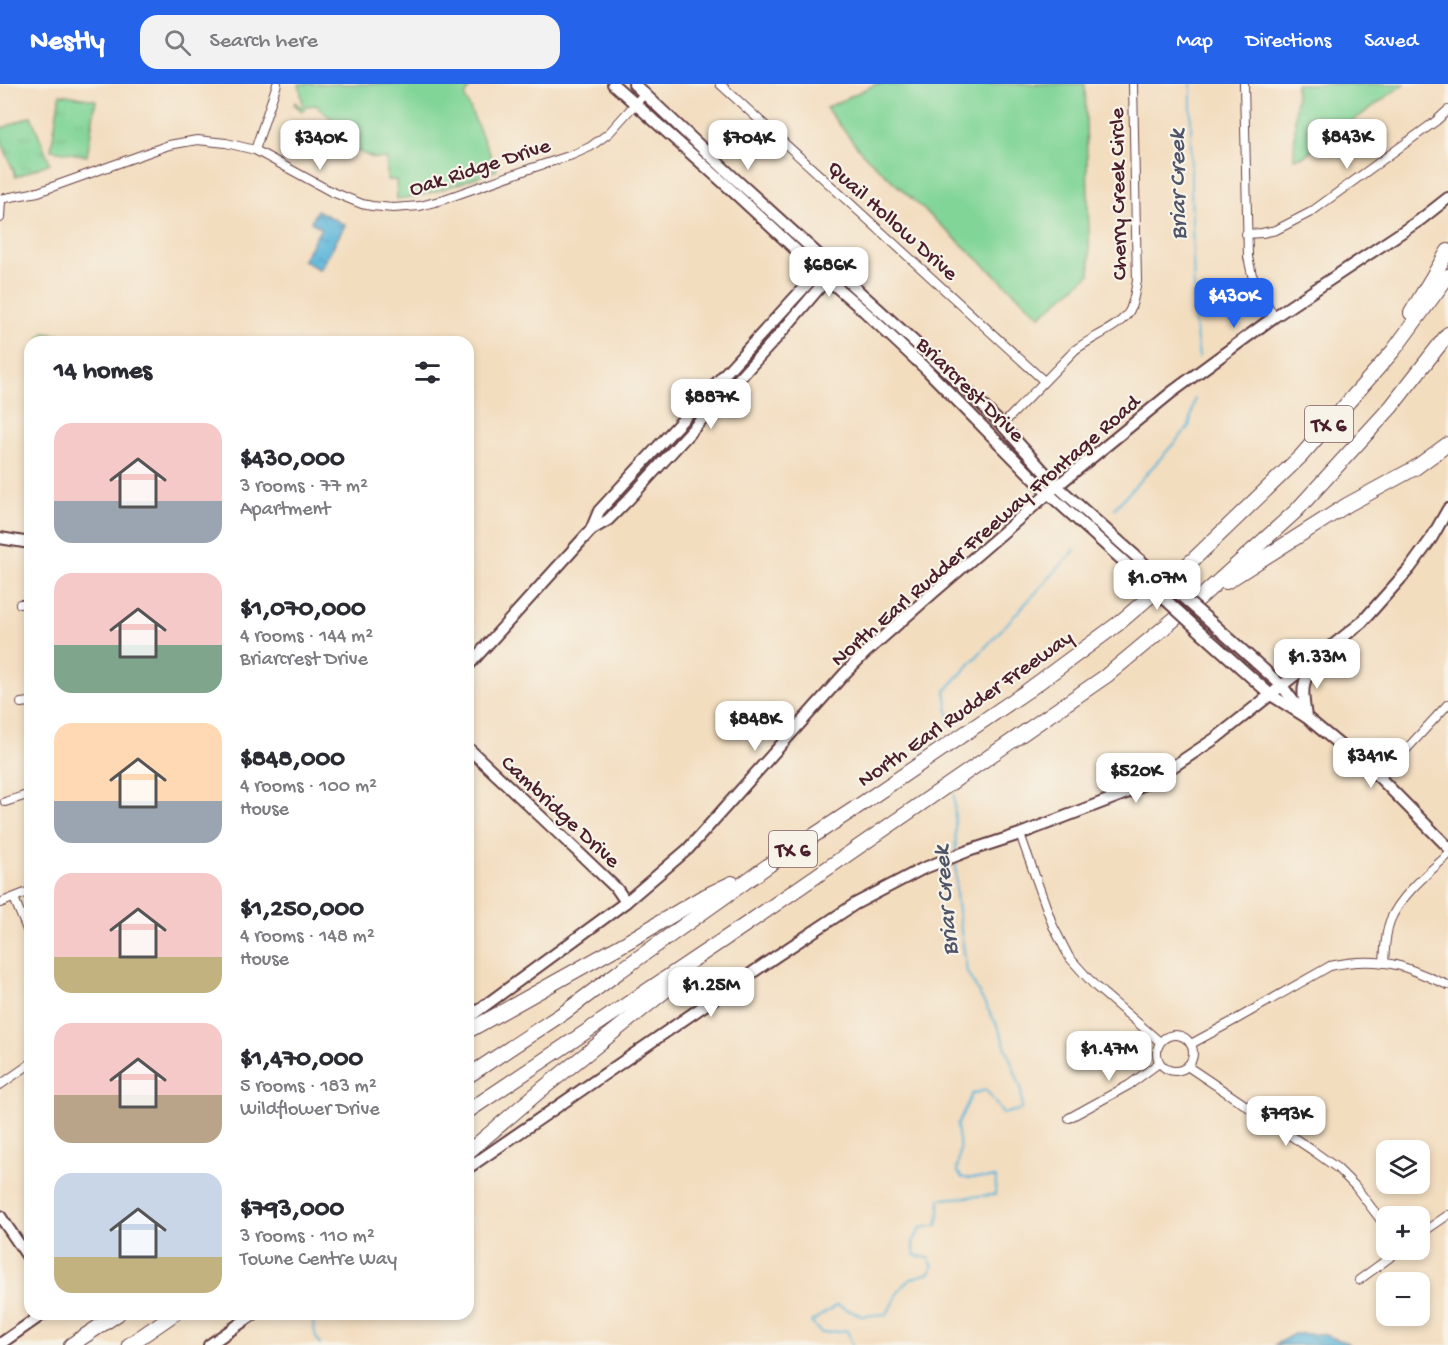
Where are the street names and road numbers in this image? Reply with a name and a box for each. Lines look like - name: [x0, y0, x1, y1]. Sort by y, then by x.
- street label: Cherry Creek Circle: [1105, 107, 1135, 280]
- street label: Oak Ridge Drive: [406, 134, 555, 204]
- street label: Quail Hollow Drive: [820, 156, 963, 288]
- street label: Briarcrest Drive: [909, 332, 1029, 450]
- street label: North Earl Rudder Freeway Frontage Road: [827, 389, 1148, 674]
- road number: TX 6: [1305, 406, 1353, 442]
- street label: North Earl Rudder Freeway: [853, 626, 1079, 795]
- street label: Cambridge Drive: [494, 751, 625, 875]
- road number: TX 6: [769, 831, 817, 867]

